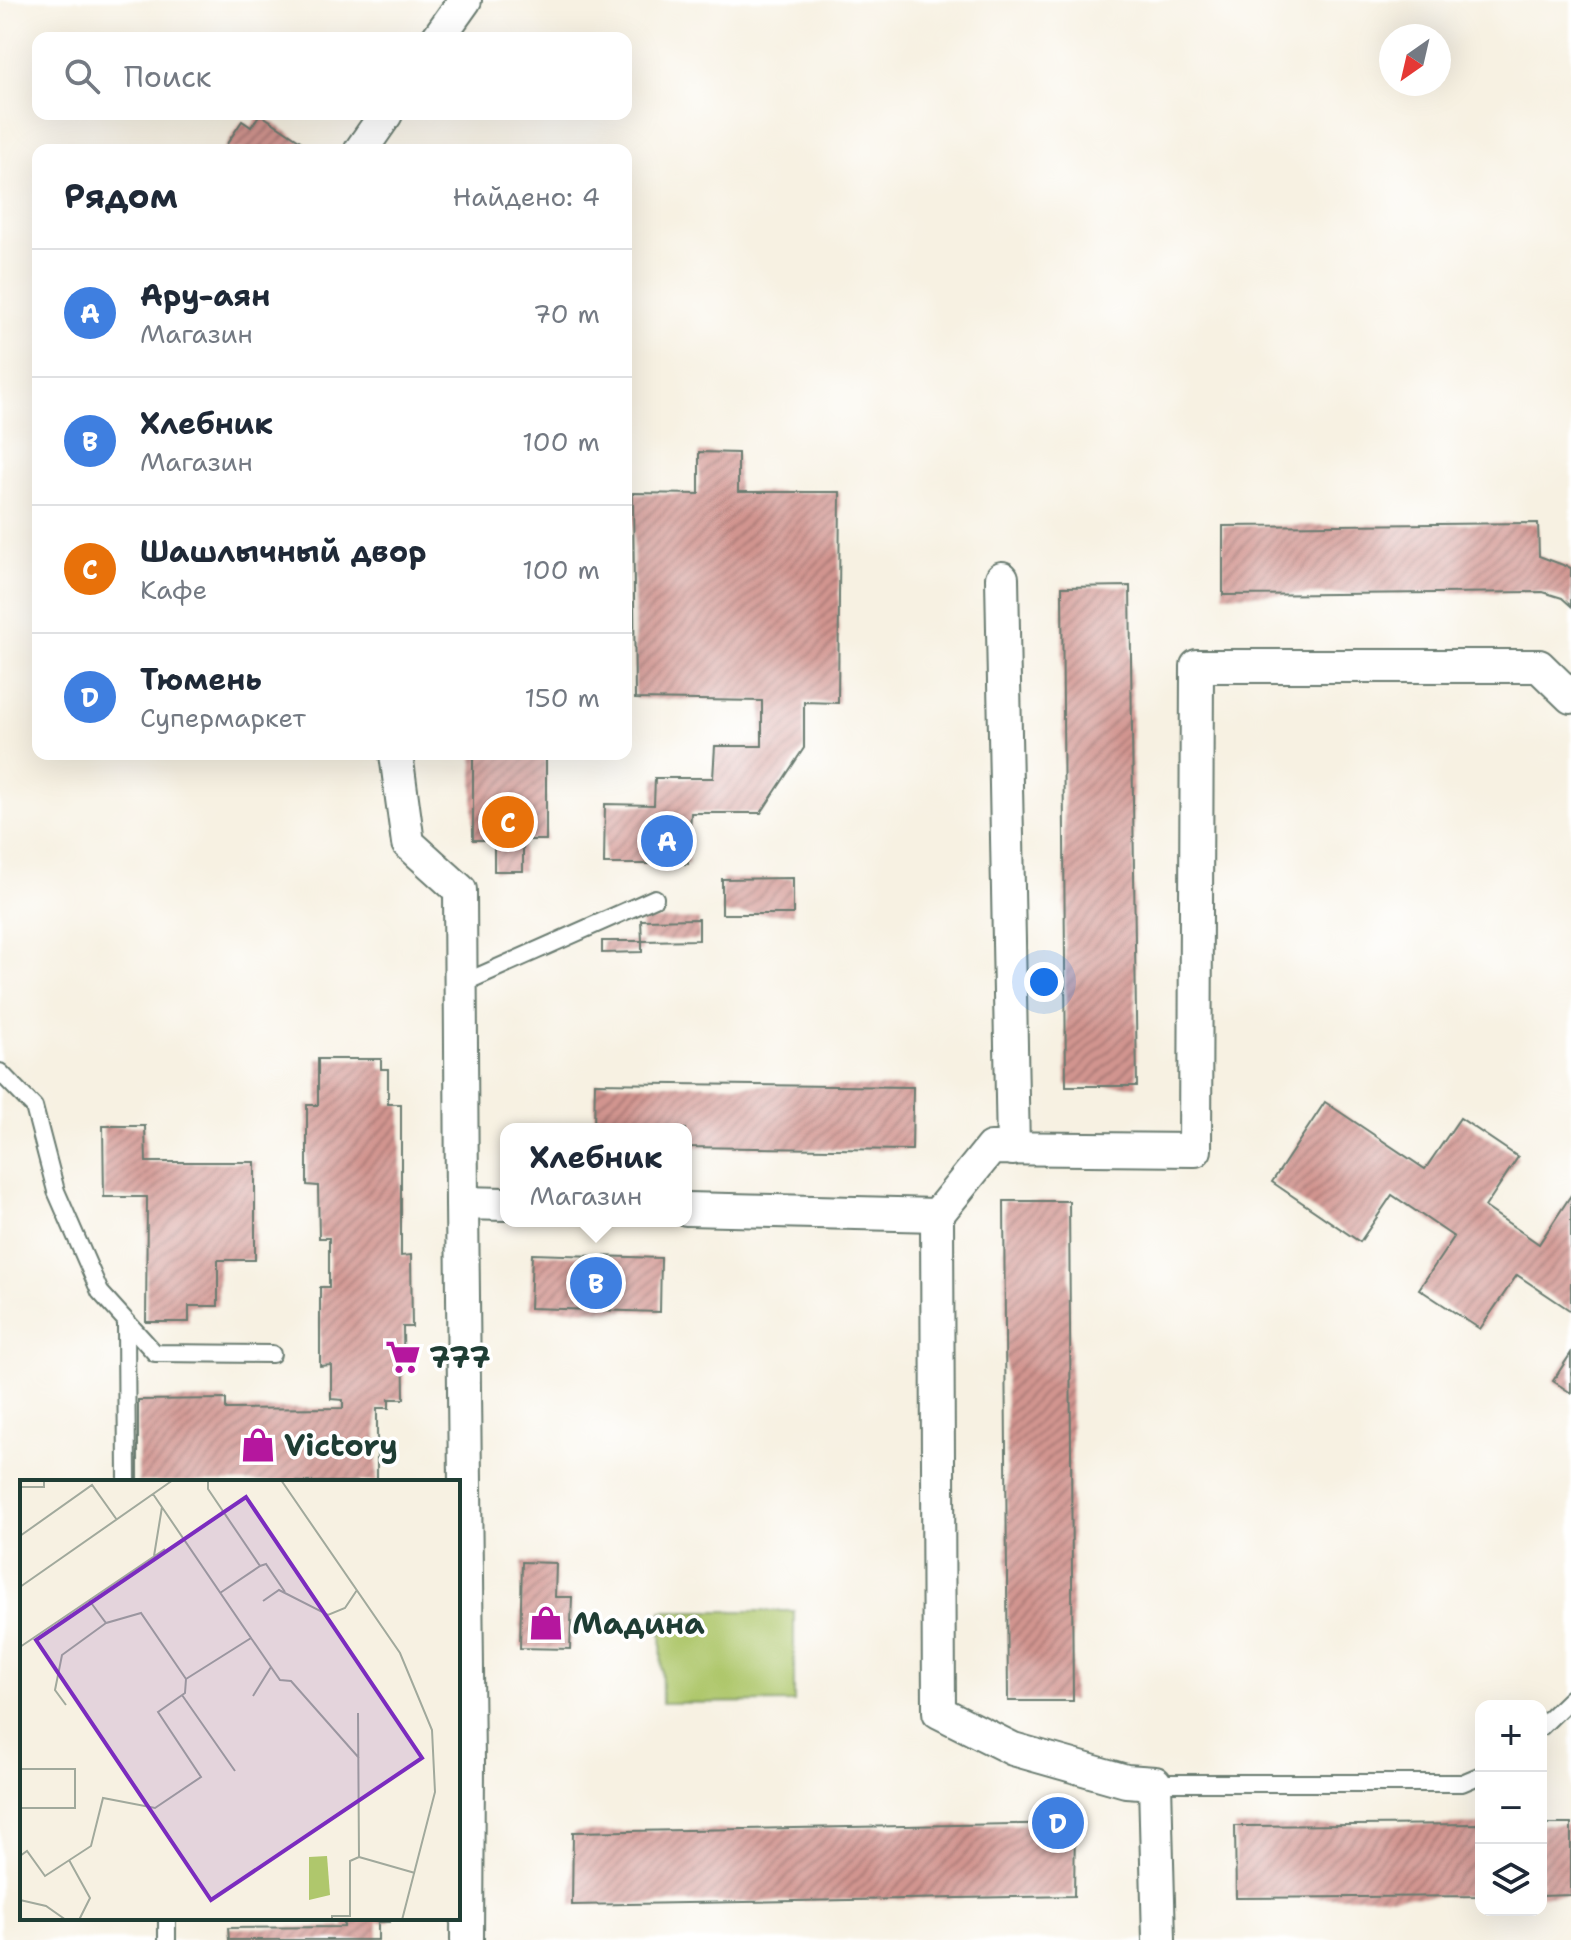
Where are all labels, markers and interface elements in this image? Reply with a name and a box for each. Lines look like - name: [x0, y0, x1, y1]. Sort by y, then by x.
- north arrow: [1379, 24, 1451, 96]
- search box: [32, 32, 632, 120]
- icon: search: [60, 54, 104, 98]
- text: Поиск: [124, 56, 212, 97]
- text: Рядом: [64, 173, 178, 219]
- text: Найдено: 4: [453, 179, 600, 214]
- text: Ару-аян: [140, 275, 270, 316]
- text: A: [80, 296, 100, 331]
- text: 70 m: [533, 296, 600, 331]
- text: Магазин: [140, 316, 253, 351]
- text: Хлебник: [140, 403, 273, 444]
- text: B: [82, 424, 98, 459]
- text: 100 m: [522, 424, 600, 459]
- text: Магазин: [140, 444, 253, 479]
- text: Шашлычный двор: [140, 531, 427, 572]
- text: C: [82, 552, 98, 587]
- text: 100 m: [522, 552, 600, 587]
- text: Кафе: [140, 572, 207, 607]
- text: Тюмень: [140, 659, 262, 700]
- text: D: [81, 680, 99, 715]
- text: 150 m: [524, 680, 600, 715]
- text: Супермаркет: [140, 700, 306, 735]
- pin: C: [482, 792, 534, 852]
- pin: A: [641, 811, 693, 871]
- your location: [1024, 962, 1064, 1002]
- popup: [500, 1123, 692, 1227]
- text: Хлебник: [529, 1137, 663, 1178]
- text: Магазин: [529, 1178, 642, 1213]
- pin: B: [570, 1253, 622, 1313]
- place label: 777: [429, 1337, 490, 1378]
- supermarket icon: 777: [384, 1338, 422, 1376]
- place label: Victory: [284, 1425, 398, 1466]
- shop icon: Victory: [239, 1426, 277, 1464]
- inset map: [20, 1480, 460, 1920]
- place label: Мадина: [572, 1603, 705, 1644]
- shop icon: Мадина: [527, 1604, 565, 1642]
- map controls: [1475, 1700, 1547, 1916]
- button: +: [1475, 1700, 1547, 1772]
- button: −: [1475, 1772, 1547, 1844]
- pin: D: [1032, 1793, 1084, 1853]
- button: layers: [1475, 1844, 1547, 1916]

